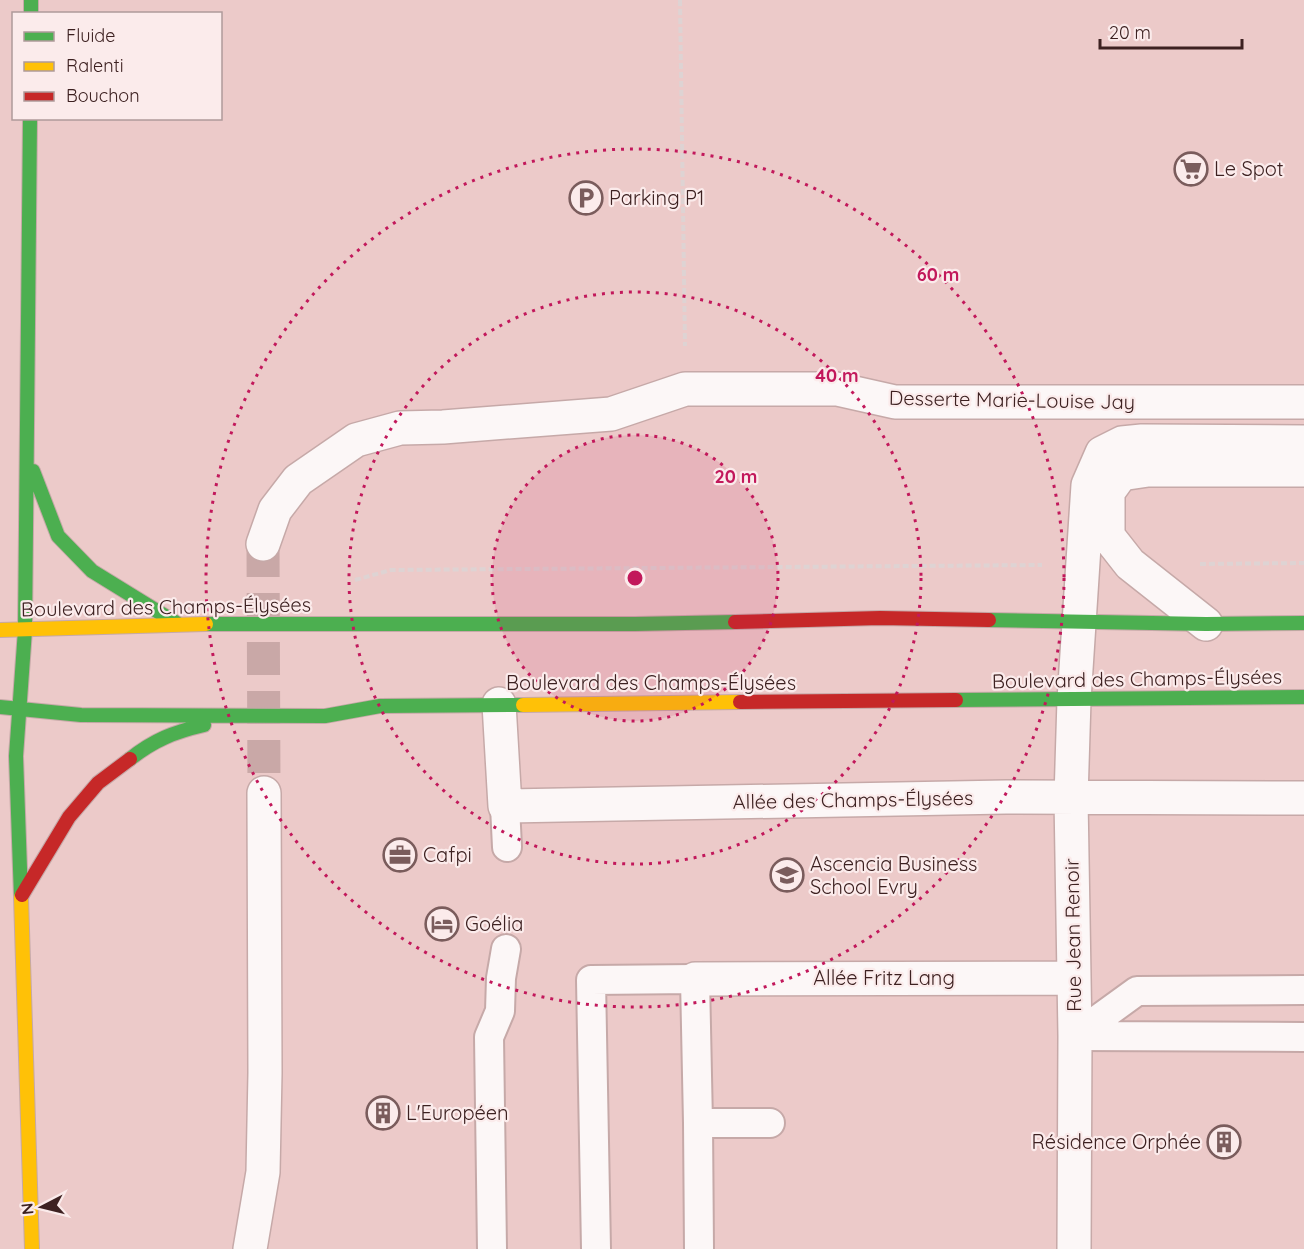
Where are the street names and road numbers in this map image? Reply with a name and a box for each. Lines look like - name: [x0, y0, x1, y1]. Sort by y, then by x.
- street label: Desserte Marie-Louise Jay: [889, 385, 1135, 414]
- street label: Boulevard des Champs-Élysées: [21, 591, 311, 622]
- street label: Boulevard des Champs-Élysées: [992, 663, 1282, 694]
- street label: Boulevard des Champs-Élysées: [506, 670, 796, 695]
- street label: Allée des Champs-Élysées: [733, 785, 973, 814]
- street label: Rue Jean Renoir: [1059, 858, 1086, 1012]
- street label: Allée Fritz Lang: [813, 965, 955, 990]

